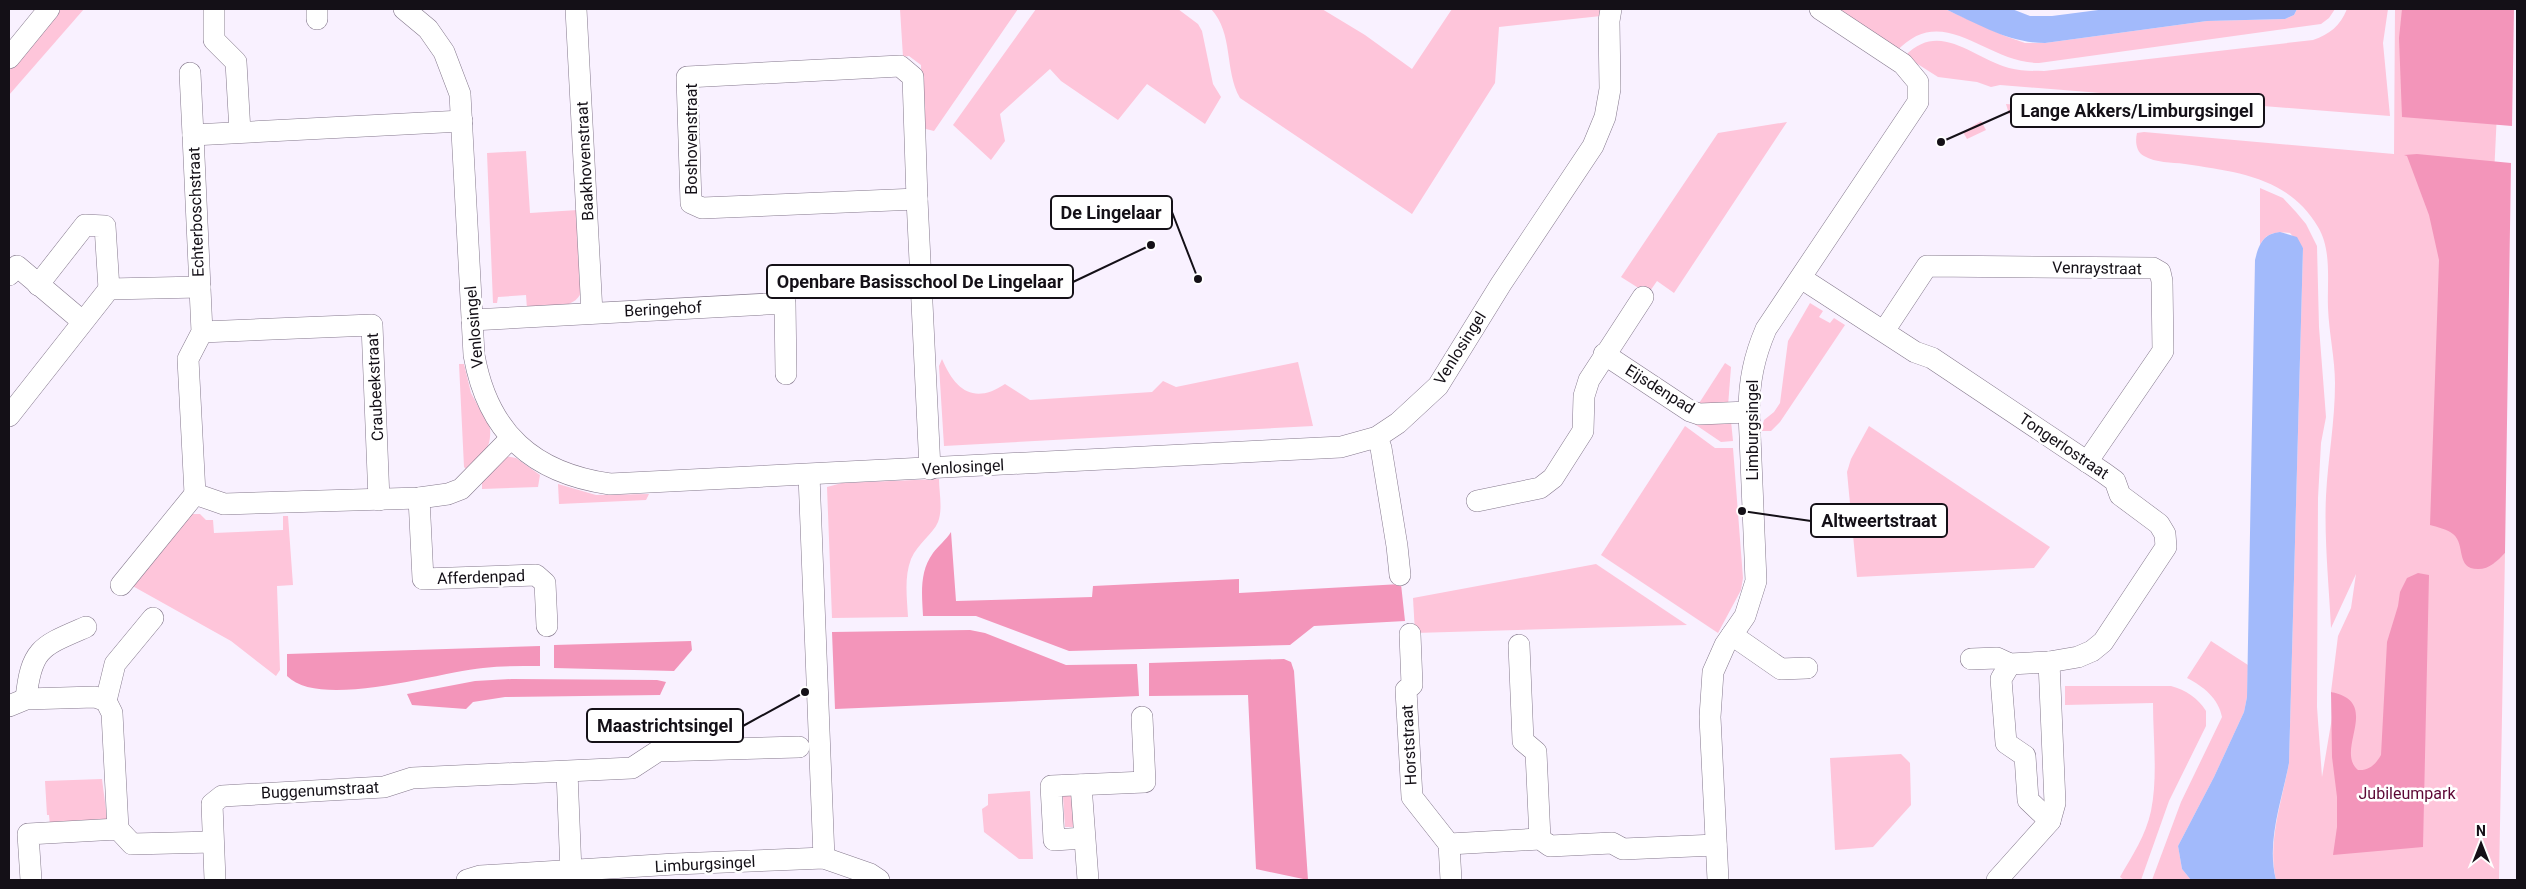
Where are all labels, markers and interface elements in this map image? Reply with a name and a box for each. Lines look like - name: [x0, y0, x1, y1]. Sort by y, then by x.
- street label: Boshovenstraat: [682, 83, 701, 195]
- callout: Lange Akkers/Limburgsingel: [2011, 94, 2264, 127]
- text: Lange Akkers/Limburgsingel: [2020, 100, 2254, 121]
- street label: Baakhovenstraat: [572, 101, 598, 221]
- street label: Echterboschstraat: [184, 147, 208, 277]
- callout: De Lingelaar: [1051, 196, 1172, 229]
- text: De Lingelaar: [1060, 202, 1162, 223]
- street label: Venraystraat: [2052, 258, 2142, 278]
- callout: Openbare Basisschool De Lingelaar: [767, 265, 1073, 298]
- text: Openbare Basisschool De Lingelaar: [777, 271, 1064, 292]
- street label: Venlosingel: [461, 285, 487, 369]
- street label: Beringehof: [624, 297, 703, 321]
- street label: Venlosingel: [1430, 308, 1490, 388]
- street label: Craubeekstraat: [363, 332, 387, 442]
- street label: Eijsdenpad: [1622, 360, 1698, 418]
- street label: Limburgsingel: [1743, 380, 1762, 480]
- street label: Tongerlostraat: [2016, 409, 2112, 483]
- street label: Venlosingel: [921, 455, 1005, 479]
- callout: Altweertstraat: [1811, 504, 1947, 537]
- text: Altweertstraat: [1821, 510, 1937, 531]
- street label: Afferdenpad: [437, 566, 525, 588]
- street label: Horststraat: [1397, 704, 1421, 786]
- callout: Maastrichtsingel: [587, 709, 743, 742]
- text: Maastrichtsingel: [597, 715, 733, 736]
- street label: Buggenumstraat: [260, 777, 380, 803]
- park label: Jubileumpark: [2359, 784, 2456, 803]
- north arrow: [2456, 819, 2506, 869]
- text: N: [2476, 823, 2486, 839]
- street label: Limburgsingel: [654, 852, 756, 876]

